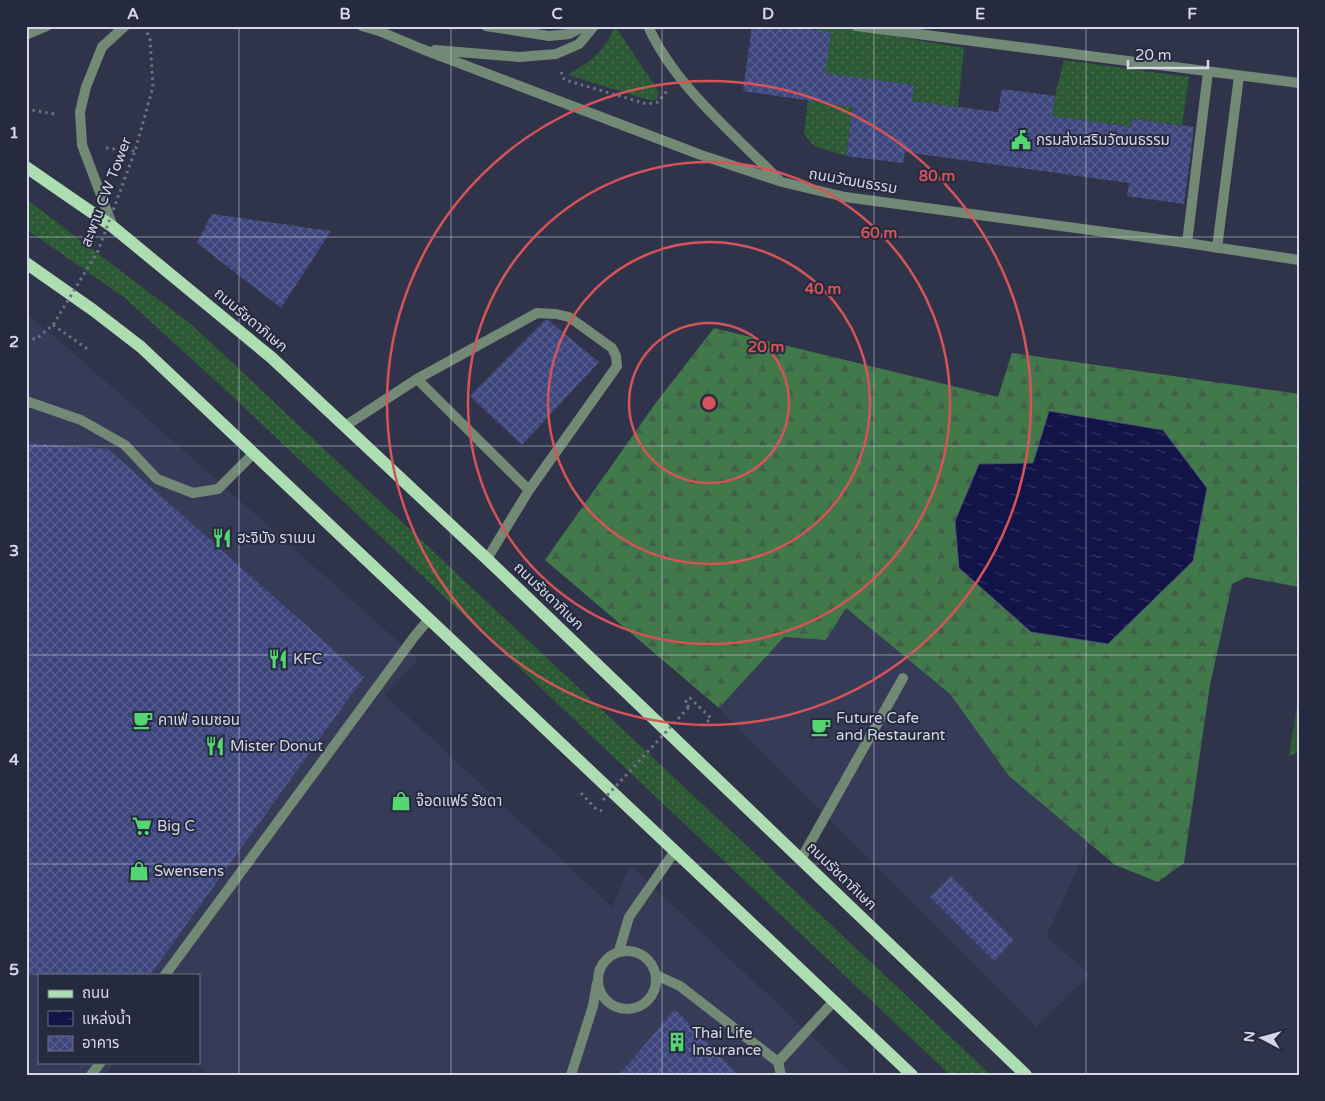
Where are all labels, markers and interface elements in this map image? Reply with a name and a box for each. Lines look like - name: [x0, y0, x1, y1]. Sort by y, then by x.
- text: A: [127, 4, 139, 24]
- text: B: [339, 4, 351, 24]
- text: C: [551, 4, 563, 24]
- text: D: [762, 4, 774, 24]
- text: E: [975, 4, 985, 24]
- text: F: [1187, 4, 1197, 24]
- scale bar: [1128, 38, 1208, 70]
- text: 20 m: [1135, 46, 1172, 64]
- text: 1: [9, 123, 19, 143]
- public building icon: กรมส่งเสริมวัฒนธรรม: [1010, 129, 1032, 151]
- place label: กรมส่งเสริมวัฒนธรรม: [1036, 131, 1170, 149]
- street label: สะพาน CW Tower: [77, 134, 135, 249]
- street label: ถนนวัฒนธรรม: [807, 164, 899, 198]
- text: 80 m: [919, 167, 955, 185]
- text: 60 m: [861, 224, 897, 242]
- text: 40 m: [805, 280, 841, 298]
- street label: ถนนรัชดาภิเษก: [211, 284, 291, 356]
- text: 2: [9, 332, 19, 352]
- text: 20 m: [748, 338, 784, 356]
- centre of rings: [700, 394, 718, 412]
- restaurant icon: ฮะจิบัง ราเมน: [211, 527, 233, 549]
- place label: ฮะจิบัง ราเมน: [237, 529, 316, 547]
- text: 3: [9, 541, 19, 561]
- street label: ถนนรัชดาภิเษก: [510, 558, 588, 634]
- restaurant icon: KFC: [267, 648, 289, 670]
- place label: KFC: [293, 650, 322, 668]
- cafe icon: คาเฟ่ อเมซอน: [132, 709, 154, 731]
- place label: Future Cafe and Restaurant: [836, 709, 946, 744]
- place label: คาเฟ่ อเมซอน: [158, 711, 240, 729]
- cafe icon: Future Cafe and Restaurant: [810, 716, 832, 738]
- restaurant icon: Mister Donut: [204, 735, 226, 757]
- place label: Mister Donut: [230, 737, 323, 755]
- text: 4: [9, 750, 19, 770]
- shop icon: จ๊อดแฟร์ รัชดา: [390, 790, 412, 812]
- place label: จ๊อดแฟร์ รัชดา: [416, 792, 502, 810]
- supermarket icon: Big C: [131, 815, 153, 837]
- place label: Big C: [157, 817, 195, 835]
- street label: ถนนรัชดาภิเษก: [803, 838, 881, 914]
- shop icon: Swensens: [128, 860, 150, 882]
- place label: Swensens: [154, 862, 224, 880]
- text: 5: [9, 960, 19, 980]
- legend: [38, 974, 200, 1064]
- text: ถนน: [82, 984, 109, 1002]
- text: แหล่งน้ำ: [82, 1008, 131, 1028]
- north arrow: [1238, 1014, 1288, 1064]
- place label: Thai Life Insurance: [692, 1024, 761, 1059]
- text: N: [1241, 1030, 1259, 1043]
- building icon: Thai Life Insurance: [666, 1031, 688, 1053]
- text: อาคาร: [82, 1034, 119, 1052]

